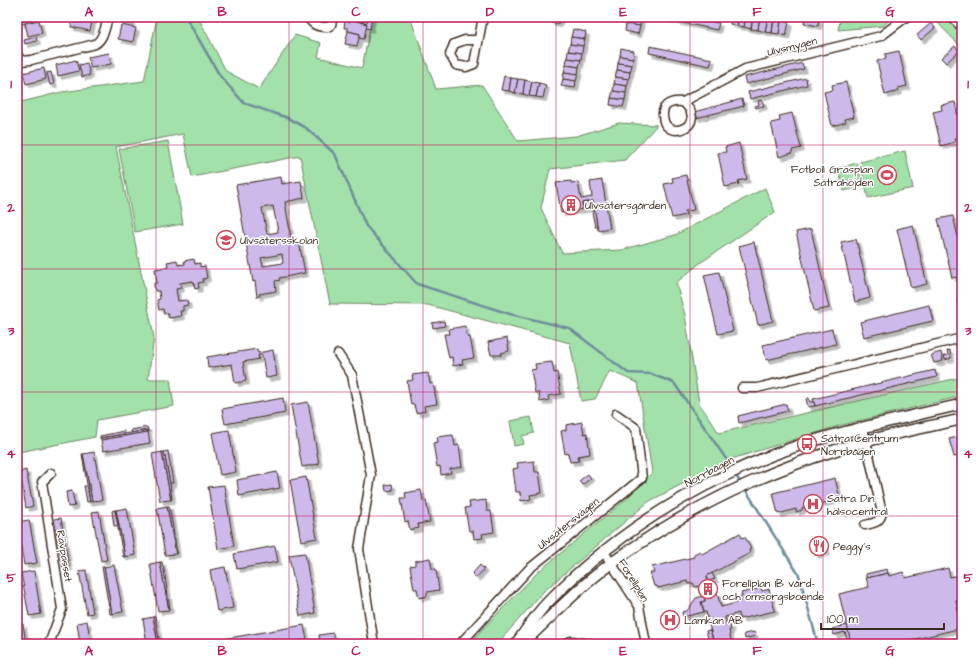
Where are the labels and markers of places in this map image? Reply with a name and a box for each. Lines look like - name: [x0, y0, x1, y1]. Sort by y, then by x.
- place label: Fotboll Gräsplan Sätrahöjden: [791, 162, 873, 190]
- sports icon: Fotboll Gräsplan Sätrahöjden: [876, 164, 898, 186]
- building icon: Ulvsätersgården: [560, 194, 582, 216]
- place label: Ulvsätersgården: [585, 198, 667, 214]
- school or university icon: Ulvsätersskolan: [215, 229, 237, 251]
- place label: Ulvsätersskolan: [240, 233, 319, 248]
- place label: Sätra Centrum Norrbågen: [821, 431, 899, 460]
- bus stop icon: Sätra Centrum Norrbågen: [796, 433, 818, 455]
- place label: Sätra Din hälsocentral: [827, 491, 888, 519]
- hospital icon: Sätra Din hälsocentral: [802, 493, 824, 515]
- restaurant icon: Peggy's: [808, 535, 830, 557]
- place label: Peggy's: [833, 539, 871, 555]
- place label: Forellplan 1B vård- och omsorgsboende: [722, 576, 824, 605]
- building icon: Forellplan 1B vård- och omsorgsboende: [697, 578, 719, 600]
- hospital icon: Lamkan AB: [659, 609, 681, 631]
- place label: Lamkan AB: [684, 613, 743, 628]

